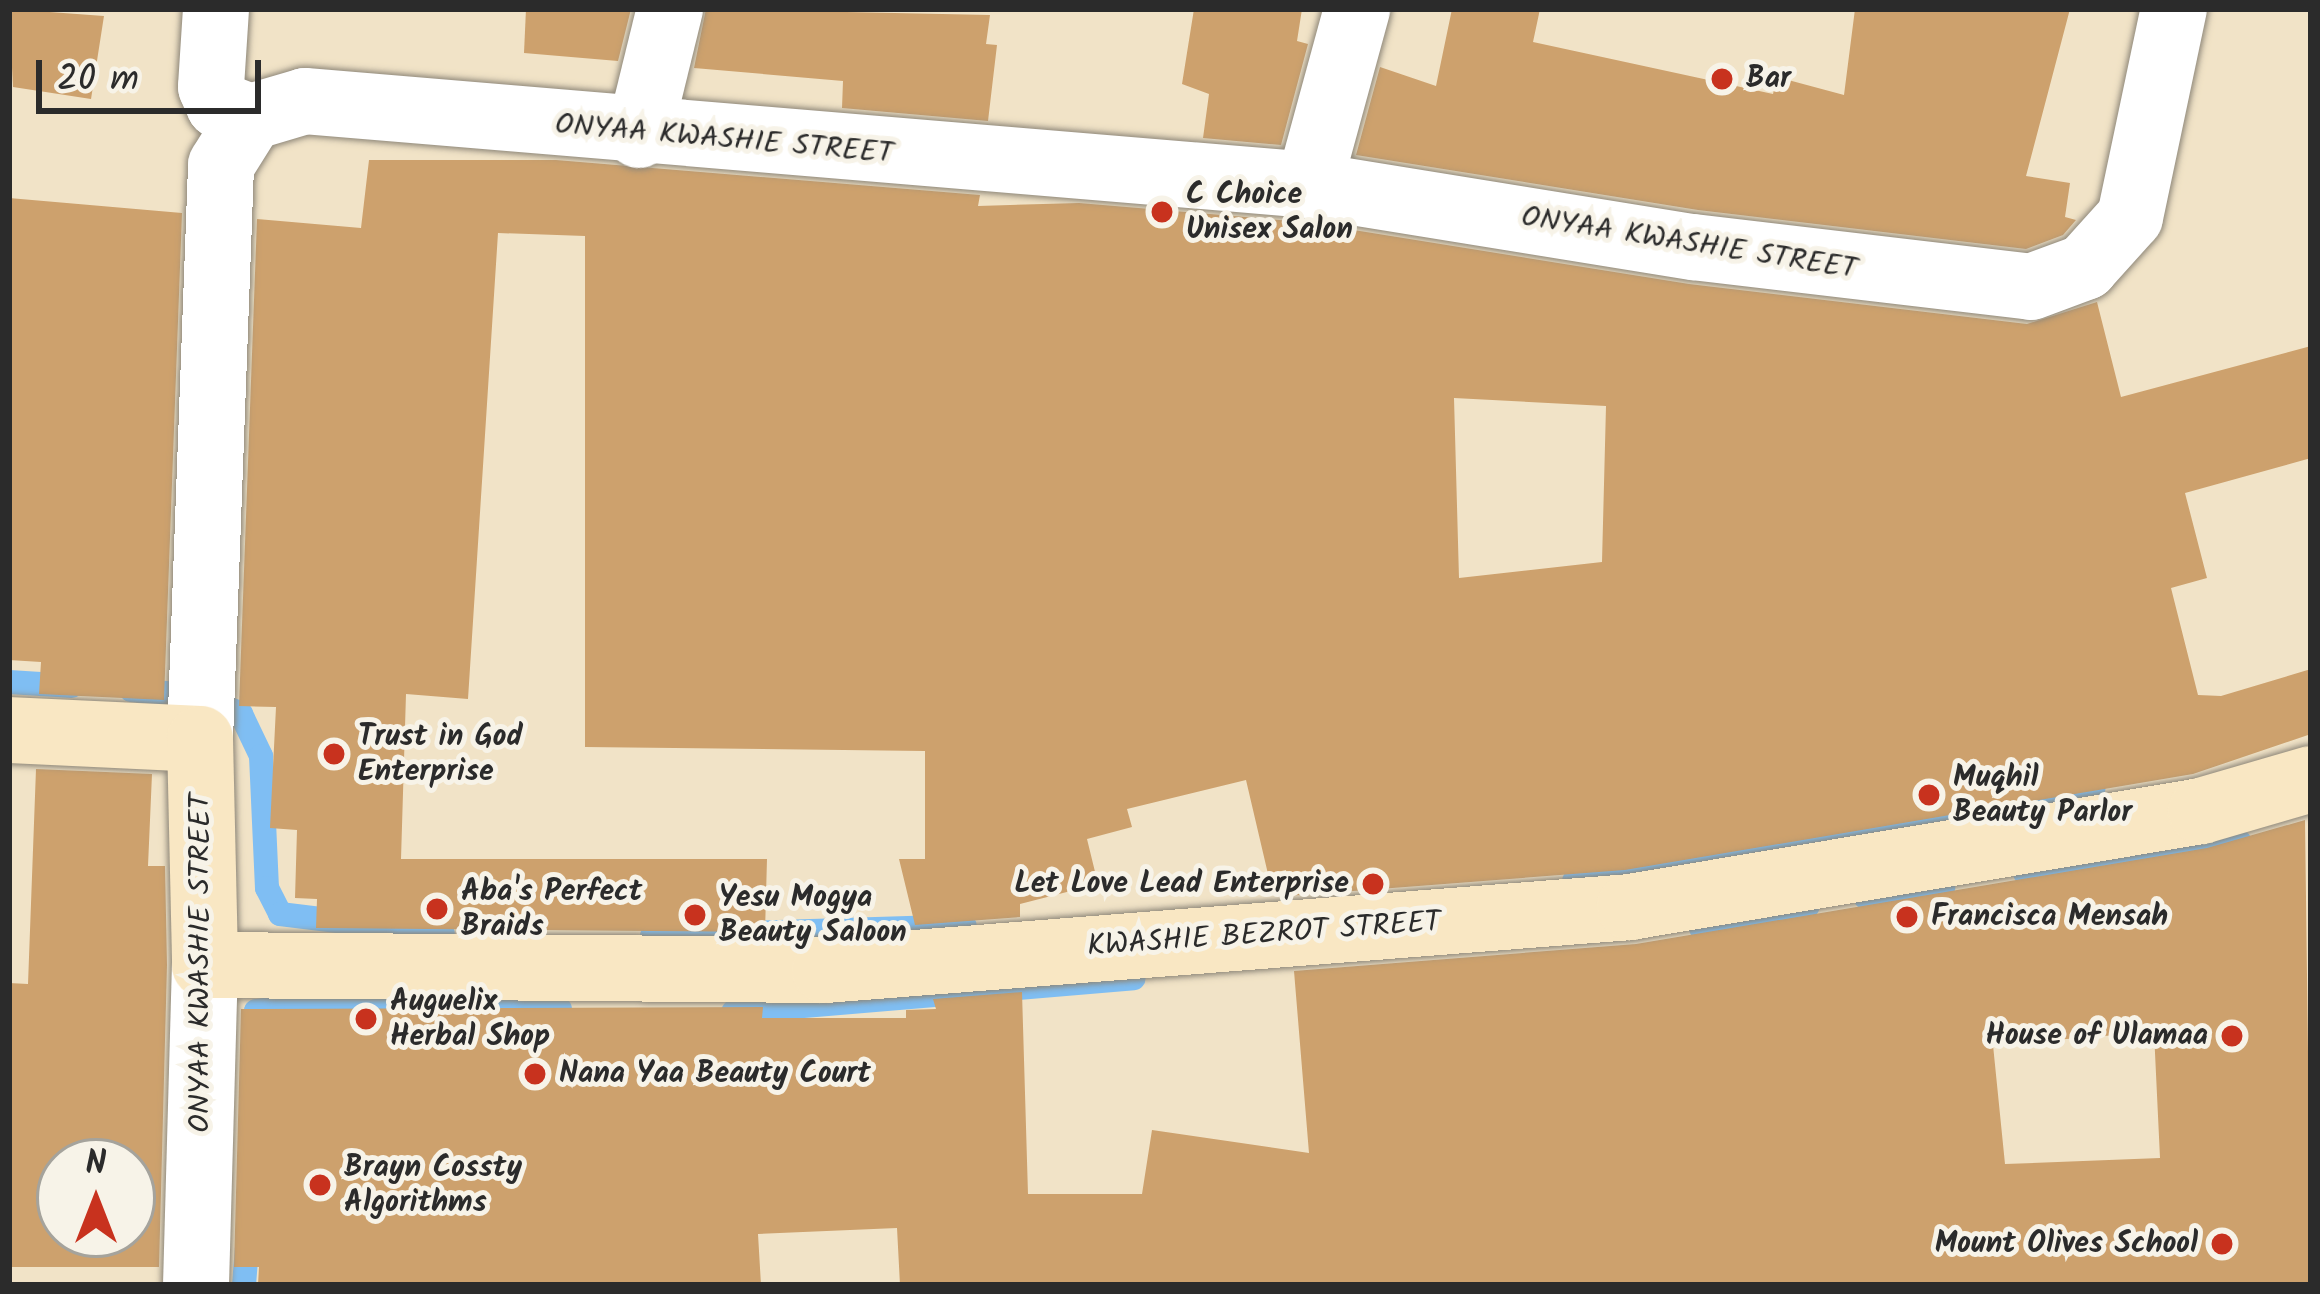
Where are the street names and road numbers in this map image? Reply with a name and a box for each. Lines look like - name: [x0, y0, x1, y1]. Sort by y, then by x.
- street label: ONYAA KWASHIE STREET: [553, 107, 895, 173]
- street label: ONYAA KWASHIE STREET: [1519, 200, 1859, 288]
- street label: ONYAA KWASHIE STREET: [183, 793, 219, 1133]
- street label: KWASHIE BEZROT STREET: [1086, 905, 1442, 965]

